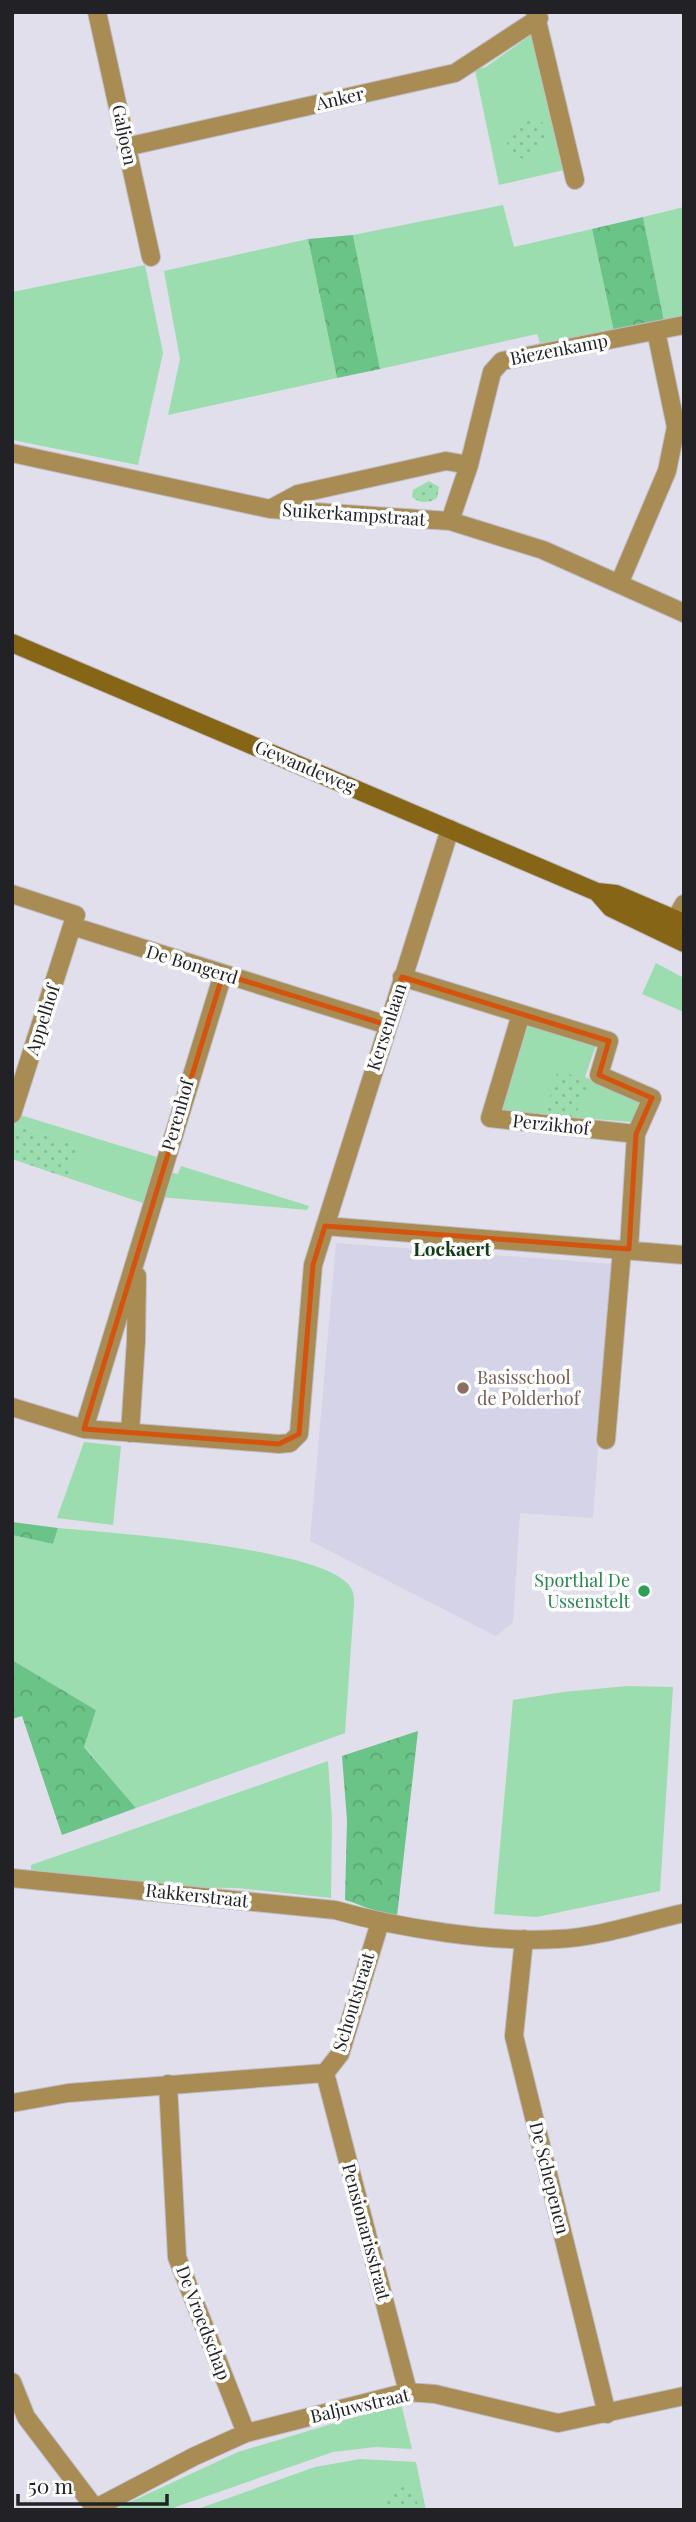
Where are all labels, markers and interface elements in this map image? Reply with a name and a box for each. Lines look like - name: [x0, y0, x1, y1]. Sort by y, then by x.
- street label: Anker: [312, 81, 366, 115]
- street label: Galjoen: [107, 102, 143, 167]
- street label: Biezenkamp: [508, 328, 610, 370]
- street label: Suikerkampstraat: [282, 497, 427, 531]
- street label: Gewandeweg: [251, 734, 360, 798]
- street label: De Bongerd: [143, 939, 242, 990]
- street label: Appelhof: [19, 979, 65, 1059]
- street label: Kersenlaan: [361, 980, 412, 1074]
- street label: Perenhof: [155, 1074, 199, 1153]
- street label: Perzikhof: [512, 1108, 593, 1140]
- district label: Lockaert: [413, 1235, 491, 1261]
- place label: Basisschool de Polderhof: [477, 1365, 582, 1410]
- marker: Basisschool de Polderhof: [455, 1380, 471, 1396]
- place label: Sporthal De Ussenstelt: [534, 1568, 631, 1613]
- marker: Sporthal De Ussenstelt: [636, 1583, 652, 1599]
- street label: Rakkerstraat: [145, 1878, 250, 1912]
- street label: Schoutstraat: [327, 1949, 380, 2054]
- street label: De Schepenen: [524, 2119, 576, 2237]
- street label: Pensionarisstraat: [337, 2160, 397, 2304]
- street label: De Vroedschap: [171, 2262, 237, 2383]
- street label: Baljuwstraat: [308, 2382, 412, 2428]
- scale bar: [18, 2462, 166, 2506]
- text: 50 m: [28, 2471, 74, 2499]

